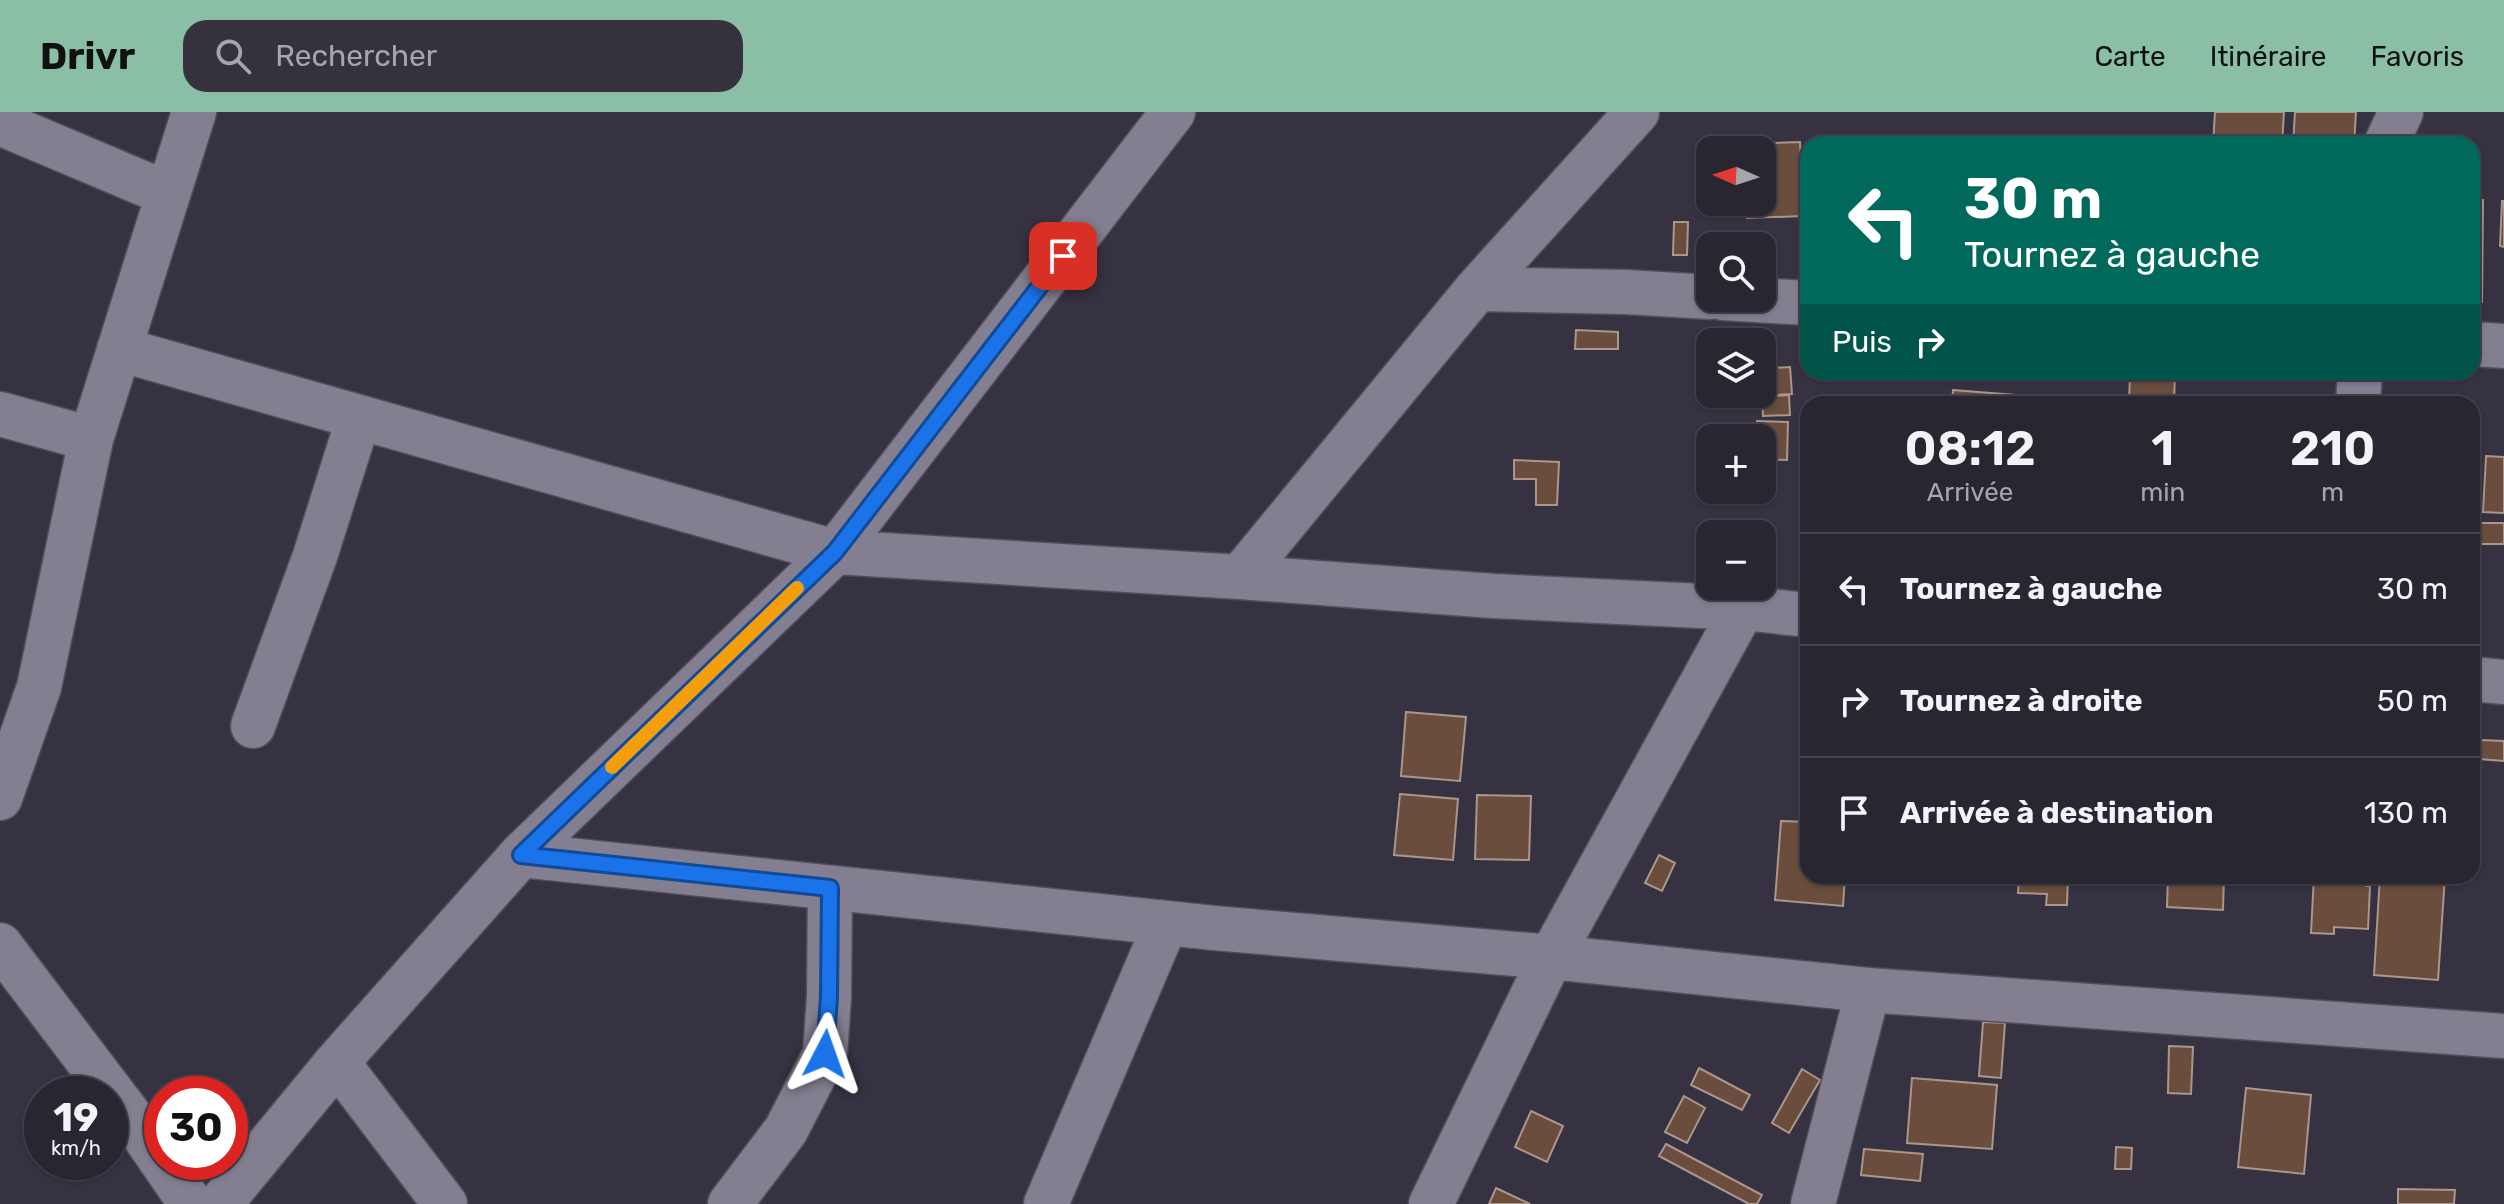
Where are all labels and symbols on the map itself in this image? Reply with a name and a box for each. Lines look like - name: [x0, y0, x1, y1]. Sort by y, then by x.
- north arrow: [1696, 136, 1776, 216]
- pin: [1029, 222, 1097, 290]
- position arrow: [783, 1012, 867, 1096]
- speed limit sign: 30: [144, 1076, 248, 1180]

